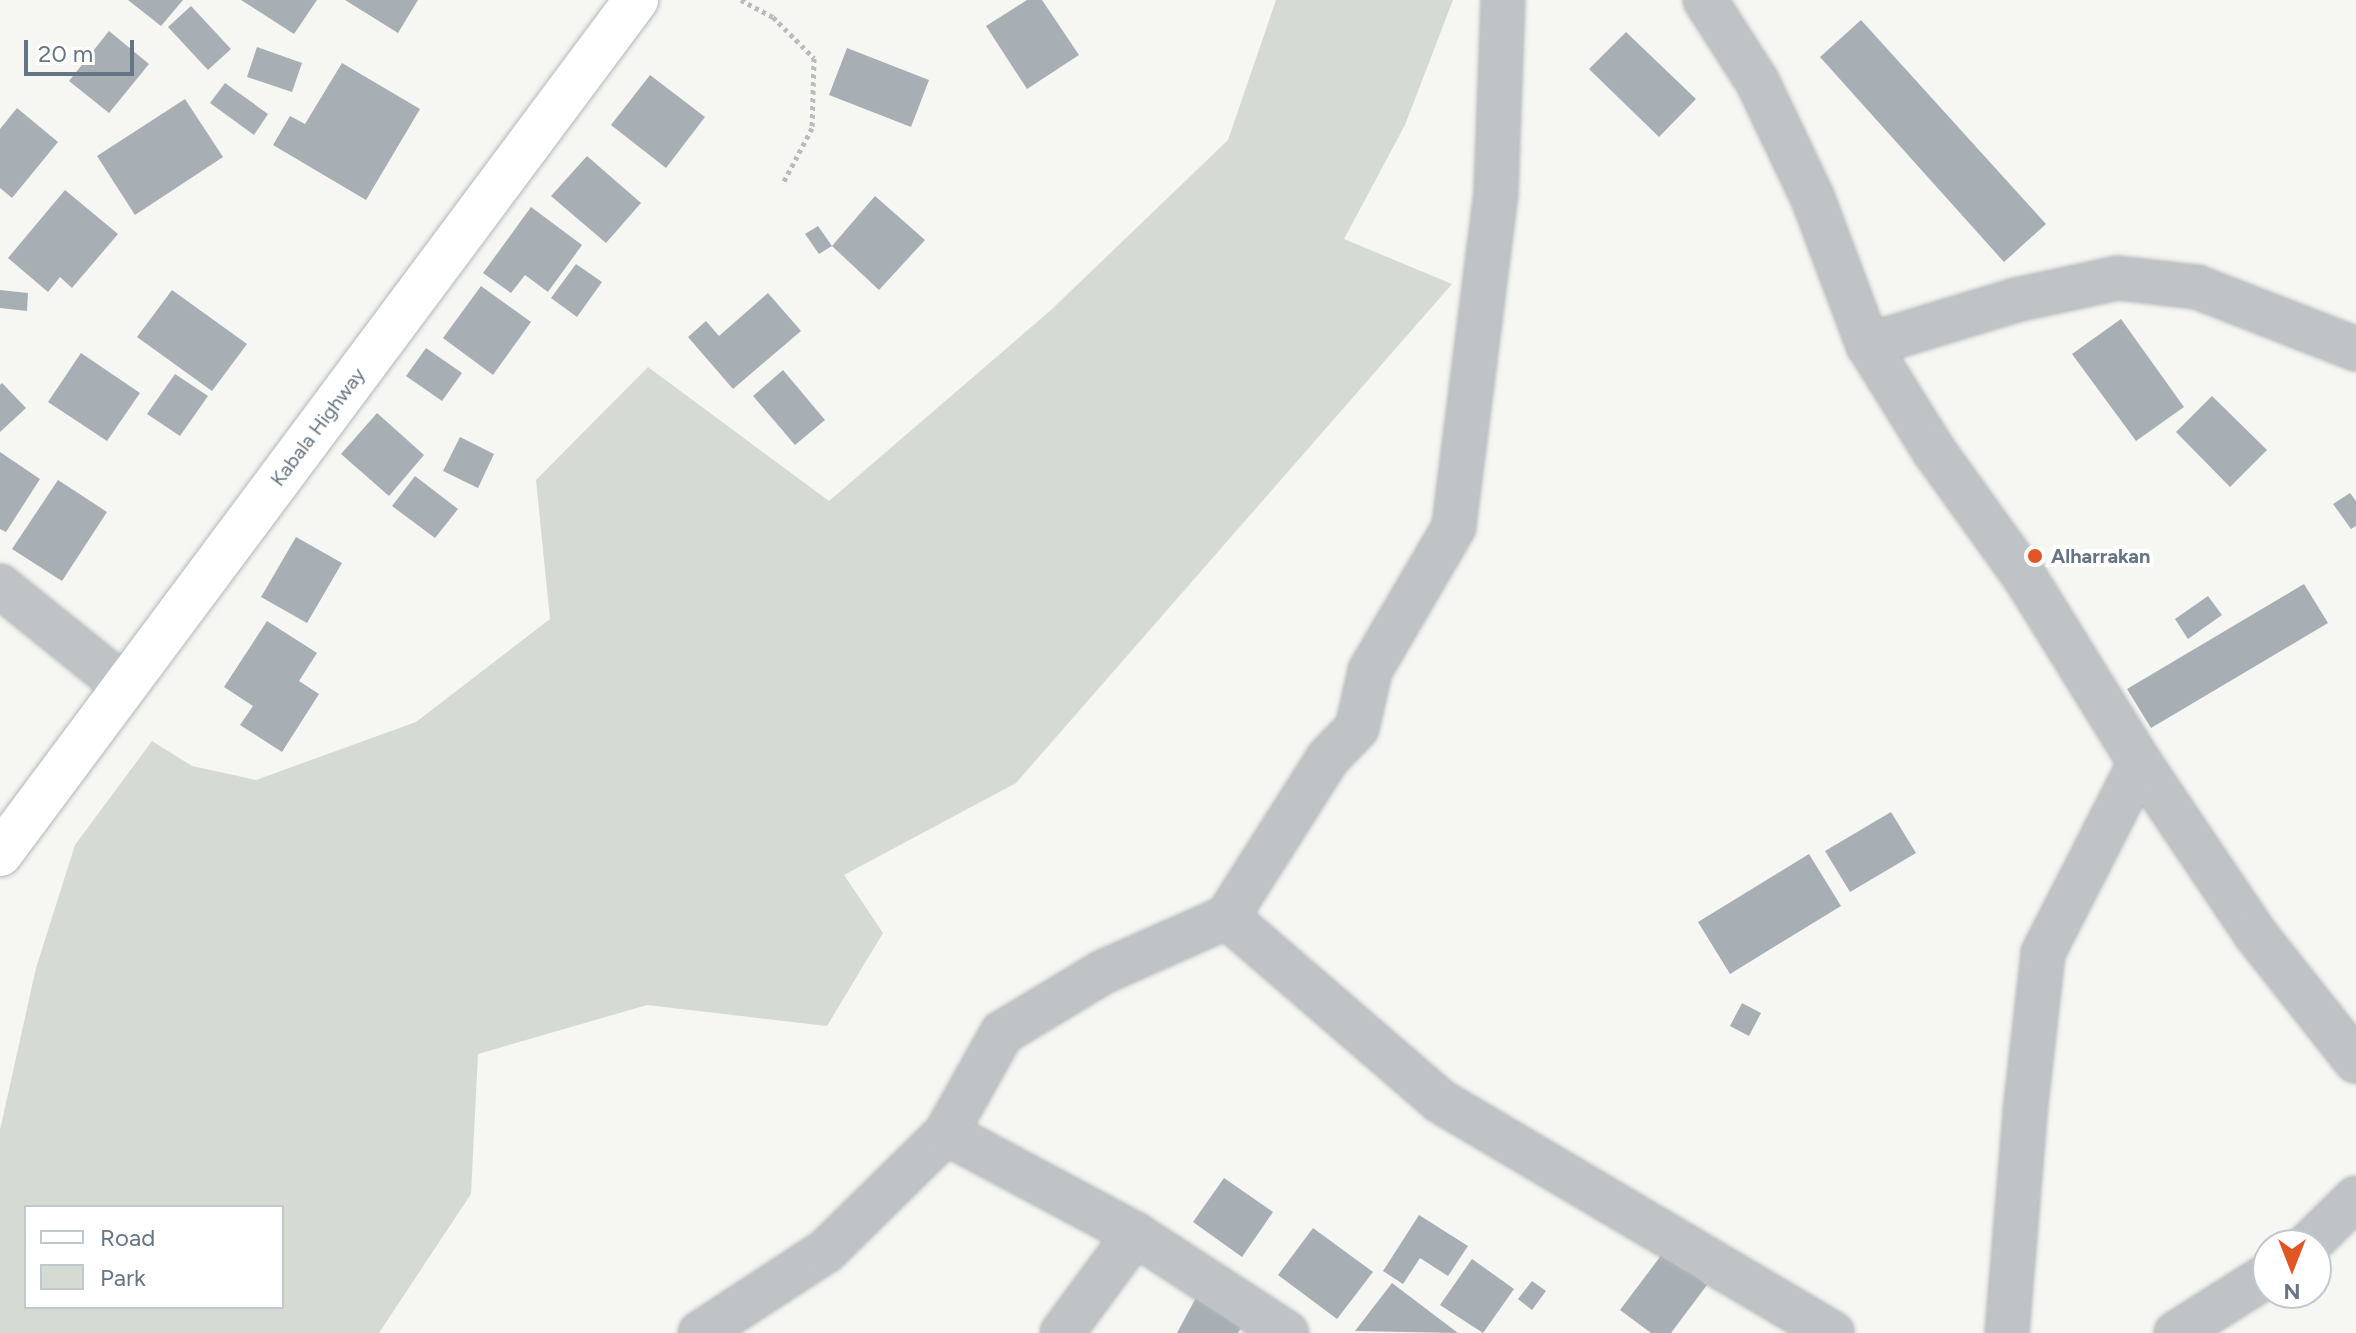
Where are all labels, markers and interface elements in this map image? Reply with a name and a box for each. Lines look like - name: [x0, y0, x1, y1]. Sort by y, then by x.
- scale bar: [28, 24, 138, 74]
- text: 20 m: [38, 39, 93, 68]
- street label: Kabala Highway: [266, 363, 370, 491]
- place label: Alharrakan: [2051, 544, 2150, 568]
- marker: Alharrakan: [2026, 547, 2044, 565]
- legend: [24, 1205, 284, 1309]
- text: Road: [100, 1223, 155, 1252]
- north arrow: [2252, 1229, 2332, 1309]
- text: Park: [100, 1263, 146, 1292]
- text: N: [2284, 1278, 2301, 1305]

